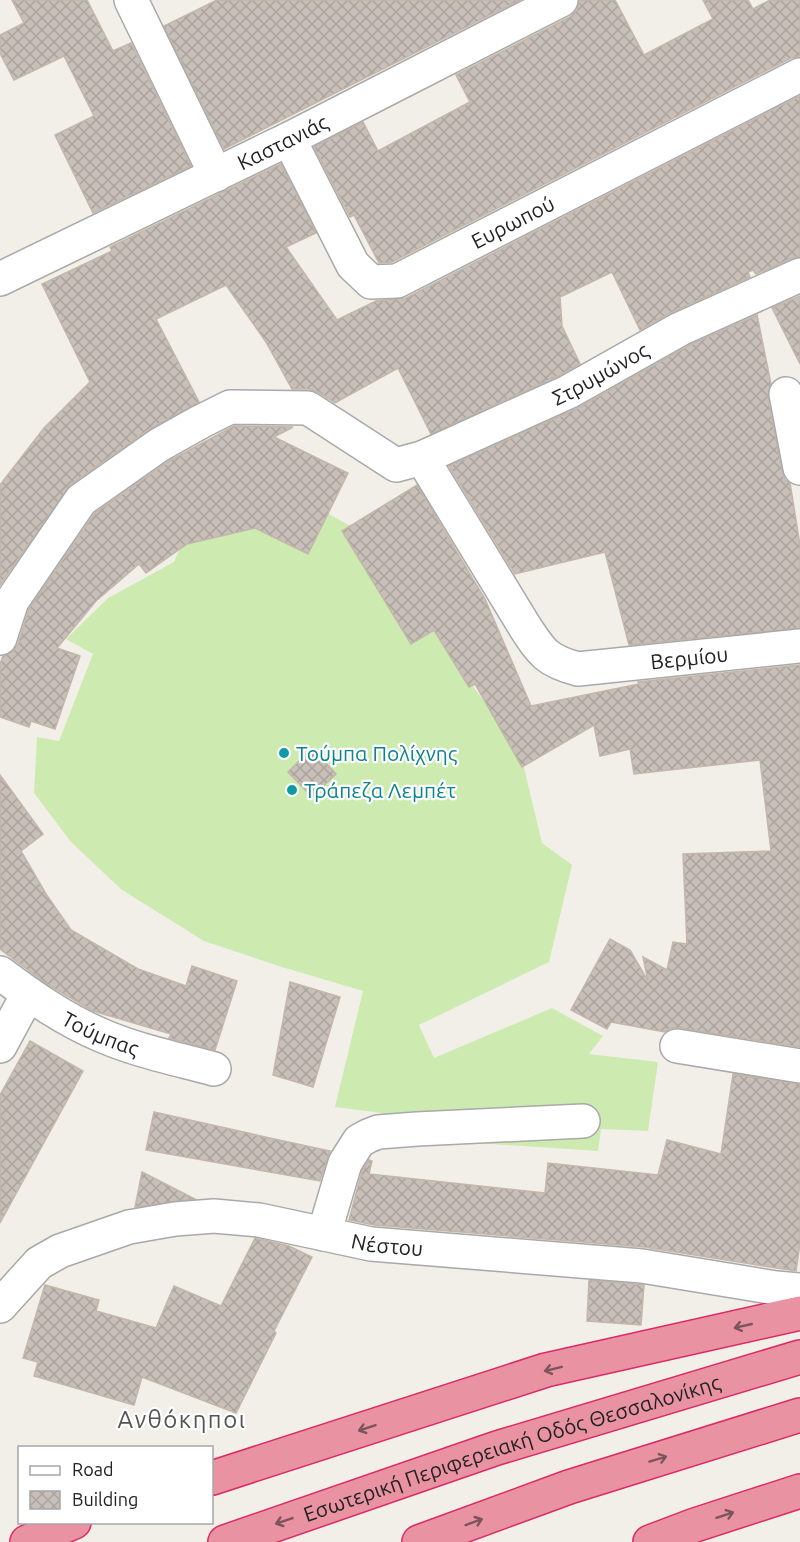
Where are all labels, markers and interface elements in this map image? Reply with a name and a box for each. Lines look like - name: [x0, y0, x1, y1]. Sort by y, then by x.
- street label: Καστανιάς: [233, 109, 332, 174]
- street label: Ευρωπού: [467, 191, 558, 253]
- street label: Στρυμώνος: [548, 337, 653, 410]
- street label: Βερμίου: [649, 642, 729, 673]
- place label: Τούμπα Πολίχνης: [296, 741, 458, 765]
- marker: Τούμπα Πολίχνης: [277, 746, 291, 760]
- place label: Τράπεζα Λεμπέτ: [304, 778, 456, 802]
- marker: Τράπεζα Λεμπέτ: [285, 783, 299, 797]
- street label: Τούμπας: [58, 1006, 142, 1060]
- street label: Νέστου: [349, 1228, 424, 1260]
- one-way arrow: [734, 1320, 753, 1332]
- one-way arrow: [544, 1364, 563, 1376]
- street label: Εσωτερική Περιφερειακή Οδός Θεσσαλονίκης: [300, 1370, 723, 1526]
- district label: Ανθόκηποι: [118, 1406, 246, 1433]
- one-way arrow: [358, 1423, 377, 1434]
- legend: [18, 1446, 213, 1524]
- one-way arrow: [648, 1453, 667, 1464]
- text: Road: [72, 1459, 114, 1479]
- text: Building: [72, 1489, 138, 1509]
- one-way arrow: [715, 1509, 734, 1520]
- one-way arrow: [464, 1516, 483, 1527]
- one-way arrow: [275, 1517, 294, 1528]

